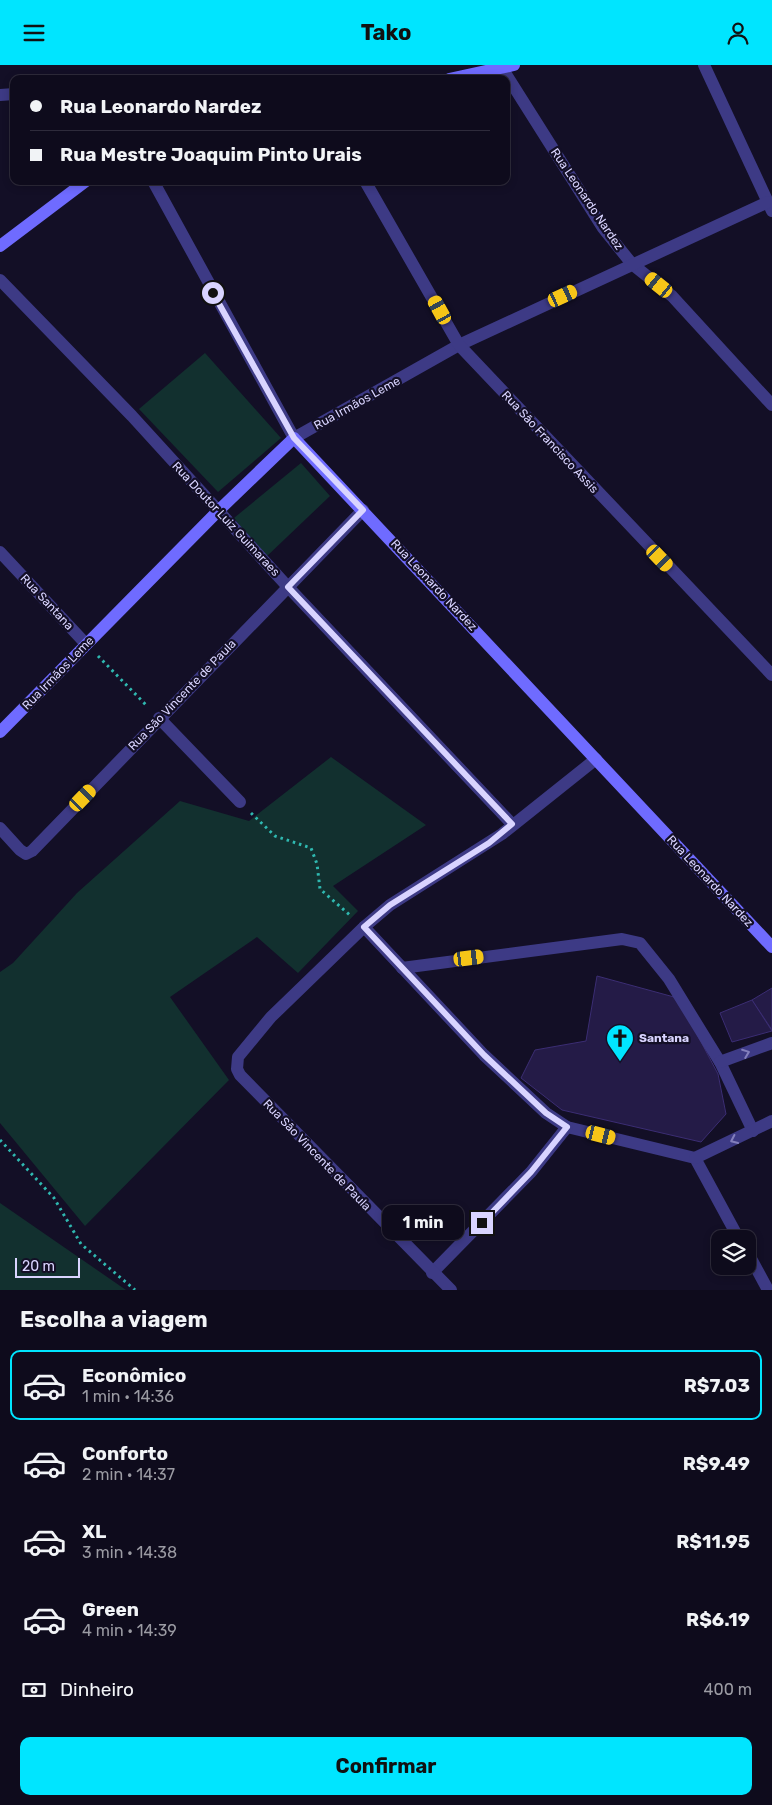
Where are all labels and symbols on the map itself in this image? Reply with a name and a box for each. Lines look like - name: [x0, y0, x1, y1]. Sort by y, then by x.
- street label: Rua Leonardo Nardez: [548, 146, 626, 252]
- car: [642, 270, 675, 300]
- route start: [202, 282, 224, 304]
- car: [546, 283, 579, 309]
- car: [426, 293, 453, 327]
- street label: Rua Irmãos Leme: [311, 373, 403, 433]
- street label: Rua São Francisco Assis: [499, 388, 601, 496]
- street label: Rua Doutor Luiz Guimaraes: [169, 459, 283, 579]
- street label: Rua Leonardo Nardez: [388, 537, 480, 633]
- car: [644, 542, 675, 574]
- street label: Rua Santana: [18, 571, 76, 633]
- street label: Rua Irmãos Leme: [19, 633, 97, 713]
- street label: Rua São Vincente de Paula: [125, 637, 239, 753]
- car: [67, 782, 98, 814]
- street label: Rua Leonardo Nardez: [664, 833, 756, 929]
- car: [453, 949, 484, 967]
- church icon: Santana: [605, 1023, 635, 1062]
- place label: Santana: [639, 1031, 689, 1045]
- one-way arrow: [741, 1049, 750, 1059]
- street label: Rua São Vincente de Paula: [260, 1097, 374, 1213]
- car: [584, 1124, 617, 1146]
- one-way arrow: [730, 1134, 739, 1144]
- callout: 1 min: [382, 1205, 464, 1241]
- route end: [471, 1212, 493, 1234]
- scale bar: [15, 1255, 80, 1278]

